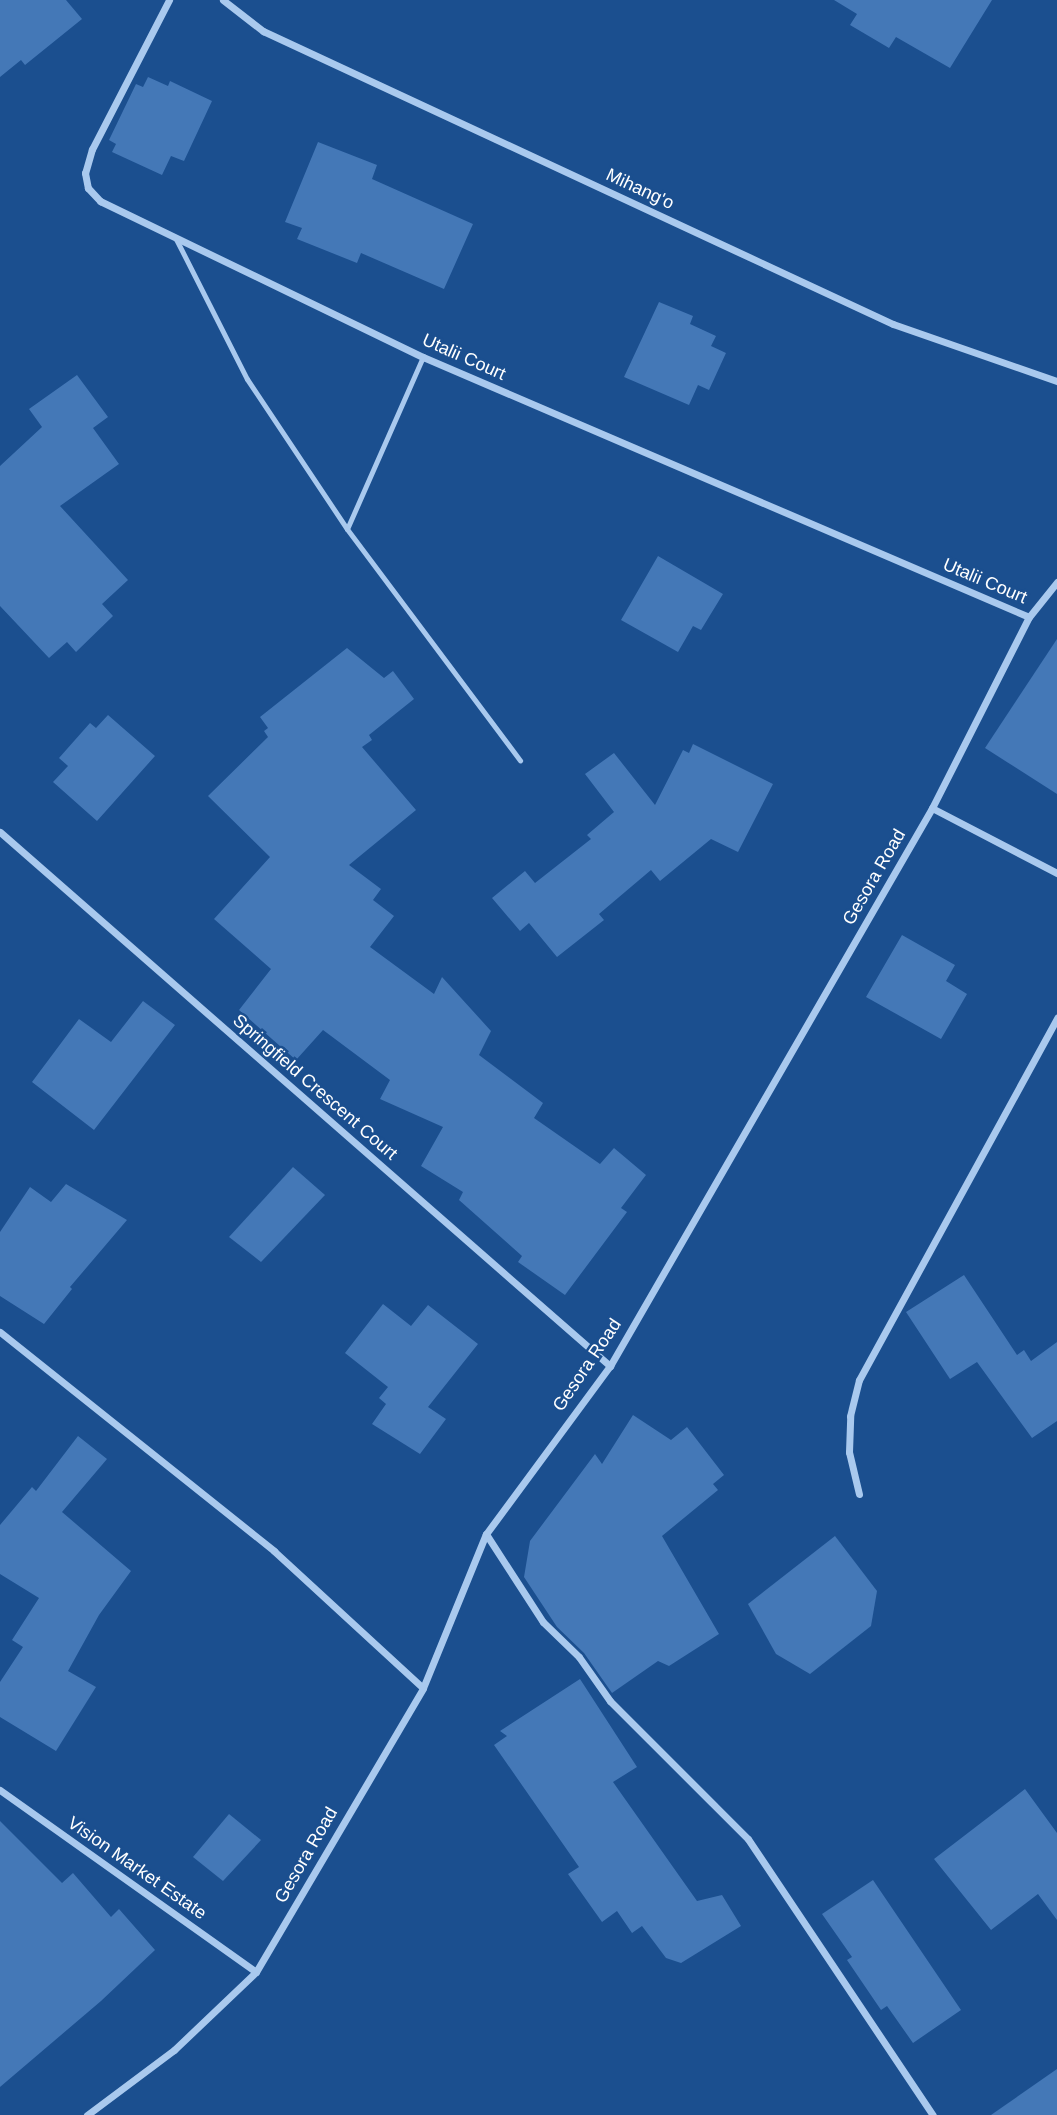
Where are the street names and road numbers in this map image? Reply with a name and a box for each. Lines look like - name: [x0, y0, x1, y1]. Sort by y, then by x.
- street label: Mihang'o: [603, 164, 677, 214]
- street label: Utalii Court: [419, 329, 509, 385]
- street label: Utalii Court: [940, 554, 1030, 608]
- street label: Gesora Road: [838, 825, 910, 929]
- street label: Springfield Crescent Court: [228, 1010, 402, 1164]
- street label: Gesora Road: [548, 1315, 626, 1415]
- street label: Gesora Road: [270, 1803, 342, 1907]
- street label: Vision Market Estate: [63, 1812, 211, 1924]

